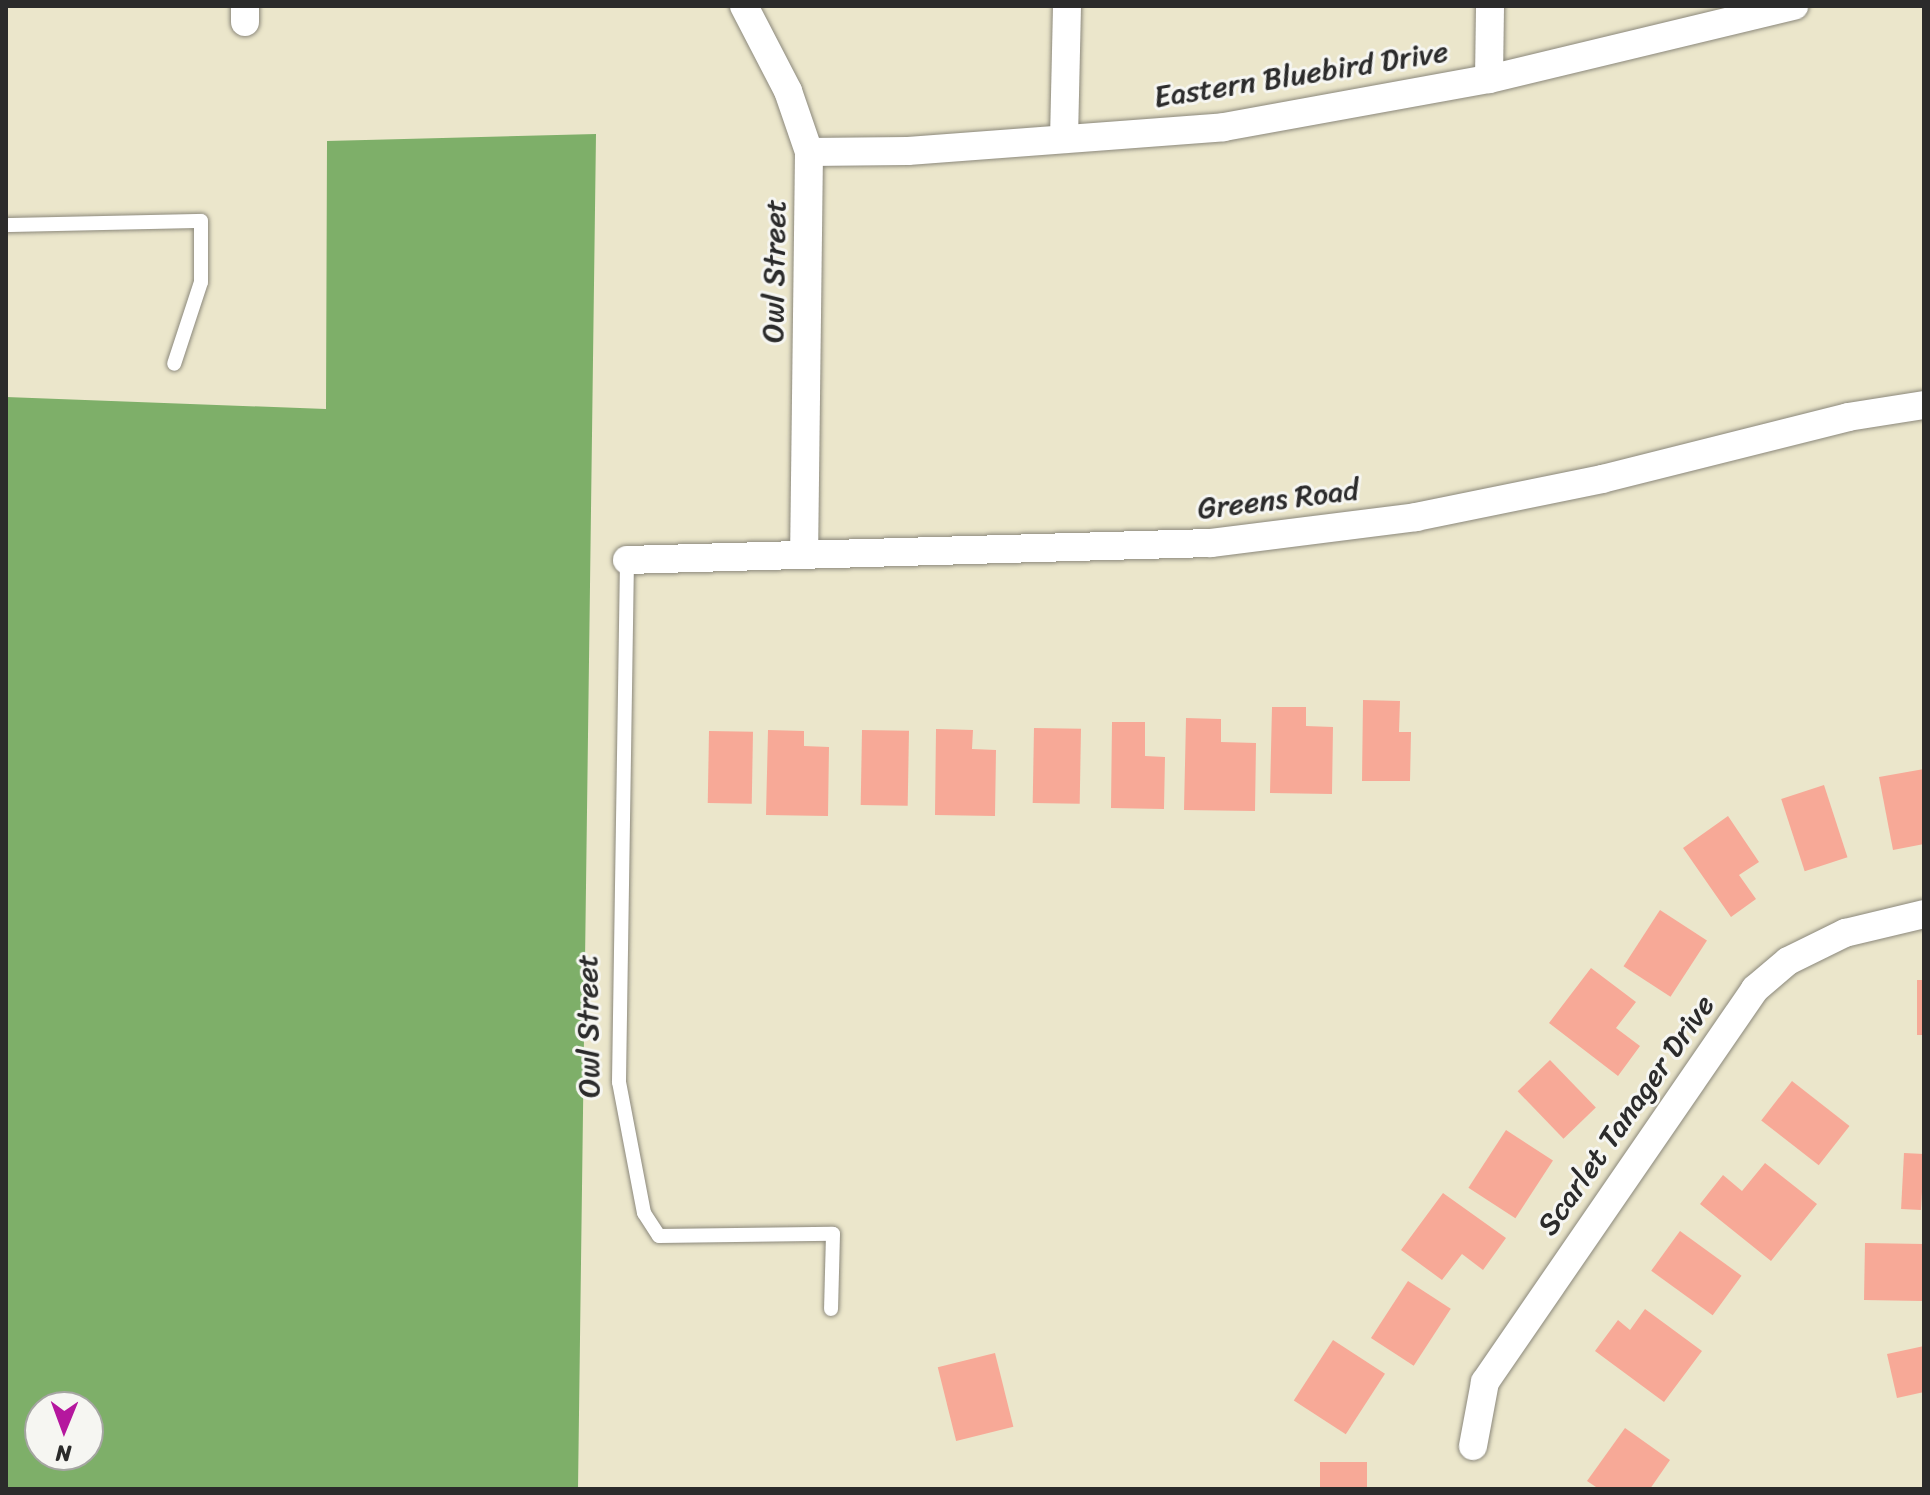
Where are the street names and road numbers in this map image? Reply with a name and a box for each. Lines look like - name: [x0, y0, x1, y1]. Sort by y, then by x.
- street label: Eastern Bluebird Drive: [1151, 33, 1451, 115]
- street label: Owl Street: [755, 199, 793, 343]
- street label: Greens Road: [1195, 471, 1361, 527]
- street label: Owl Street: [569, 954, 607, 1098]
- street label: Scarlet Tanager Drive: [1530, 988, 1722, 1242]

